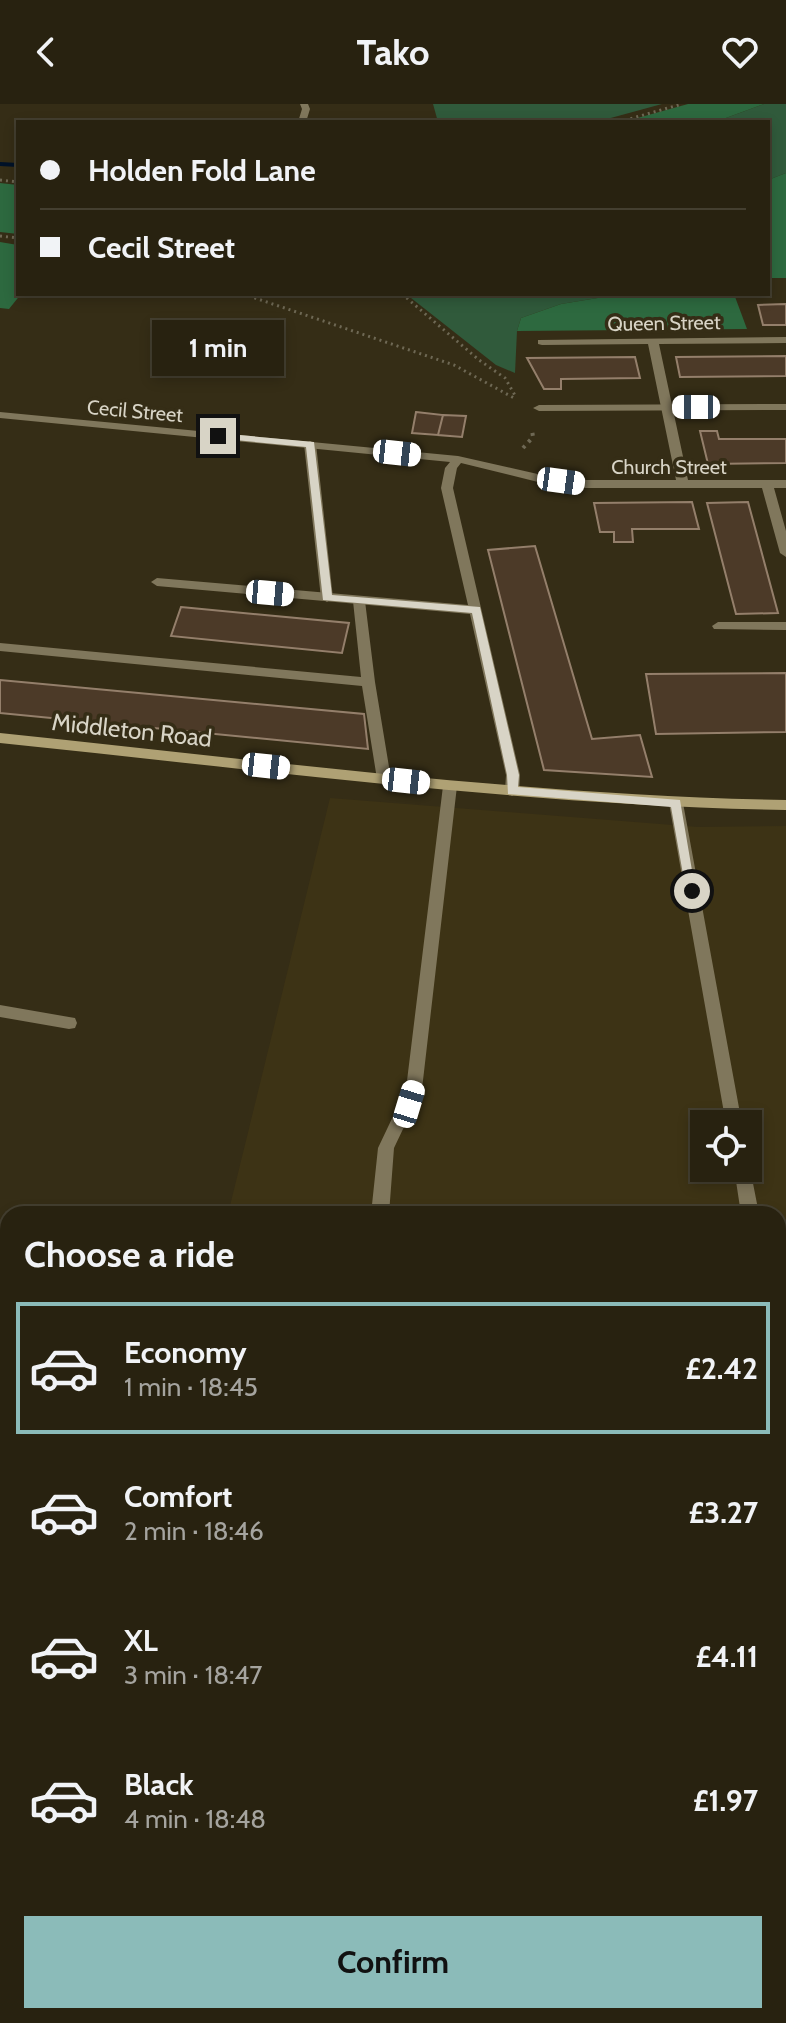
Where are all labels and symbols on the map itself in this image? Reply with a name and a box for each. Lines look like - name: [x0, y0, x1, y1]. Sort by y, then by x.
- street label: Queen Street: [607, 310, 721, 336]
- callout: 1 min: [152, 320, 284, 376]
- street label: Cecil Street: [86, 395, 184, 427]
- car: [672, 395, 720, 419]
- route end: [200, 418, 236, 454]
- car: [372, 439, 422, 467]
- street label: Church Street: [611, 455, 727, 479]
- car: [536, 466, 586, 496]
- car: [245, 579, 295, 607]
- street label: Middleton Road: [50, 707, 214, 753]
- car: [241, 752, 291, 780]
- car: [381, 767, 431, 795]
- route start: [674, 873, 710, 909]
- car: [391, 1078, 427, 1130]

